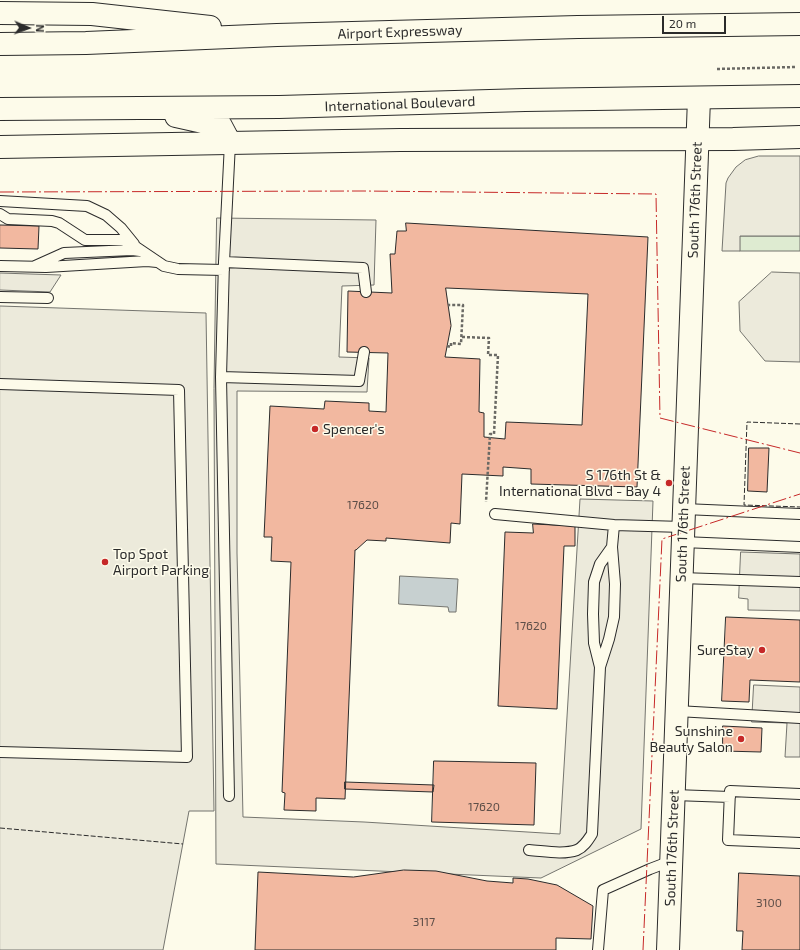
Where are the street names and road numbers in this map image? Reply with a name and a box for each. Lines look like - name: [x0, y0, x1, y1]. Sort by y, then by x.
- street label: Airport Expressway: [337, 21, 463, 43]
- street label: International Boulevard: [324, 93, 476, 115]
- street label: South 176th Street: [685, 141, 705, 259]
- street label: South 176th Street: [673, 465, 693, 583]
- street label: South 176th Street: [662, 789, 682, 907]

